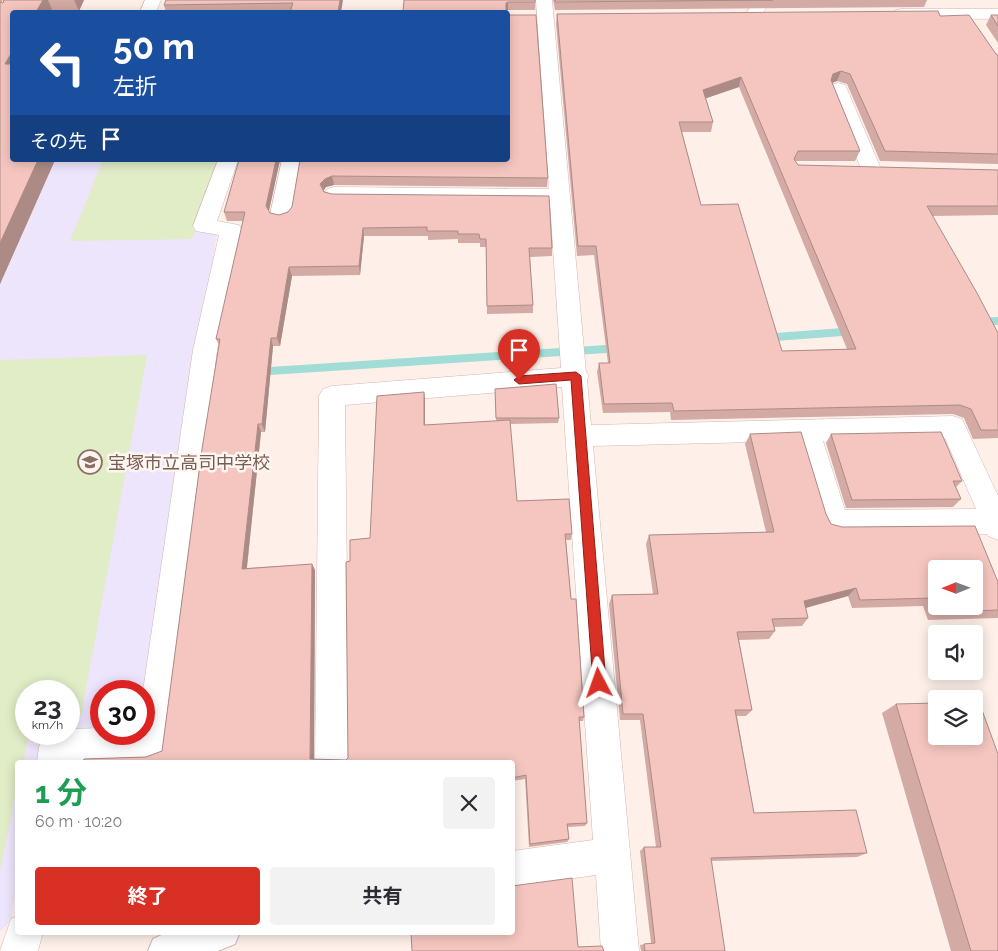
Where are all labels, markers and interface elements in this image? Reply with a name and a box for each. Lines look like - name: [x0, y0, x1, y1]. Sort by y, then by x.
- text: 50 m: [113, 26, 195, 67]
- icon: left: [30, 30, 95, 95]
- text: 左折: [113, 73, 157, 99]
- icon: arrive: [97, 125, 125, 153]
- text: その先: [30, 130, 87, 152]
- pin: [498, 329, 540, 380]
- icon: arrive: [505, 336, 533, 364]
- school or university icon: 宝塚市立高司中学校: [77, 449, 103, 475]
- place label: 宝塚市立高司中学校: [108, 452, 270, 473]
- north arrow: [928, 560, 982, 615]
- map controls: [928, 560, 983, 745]
- button: sound: [928, 625, 983, 680]
- position arrow: [572, 656, 624, 708]
- speed limit sign: 30: [90, 680, 155, 745]
- button: layers: [928, 690, 983, 745]
- text: 23: [33, 691, 62, 721]
- text: km/h: [32, 718, 63, 732]
- text: 1 分: [35, 775, 87, 810]
- button: close: [443, 777, 495, 829]
- text: 60 m · 10:20: [35, 812, 122, 831]
- button: 終了: [35, 867, 260, 925]
- button: 共有: [270, 867, 495, 925]

